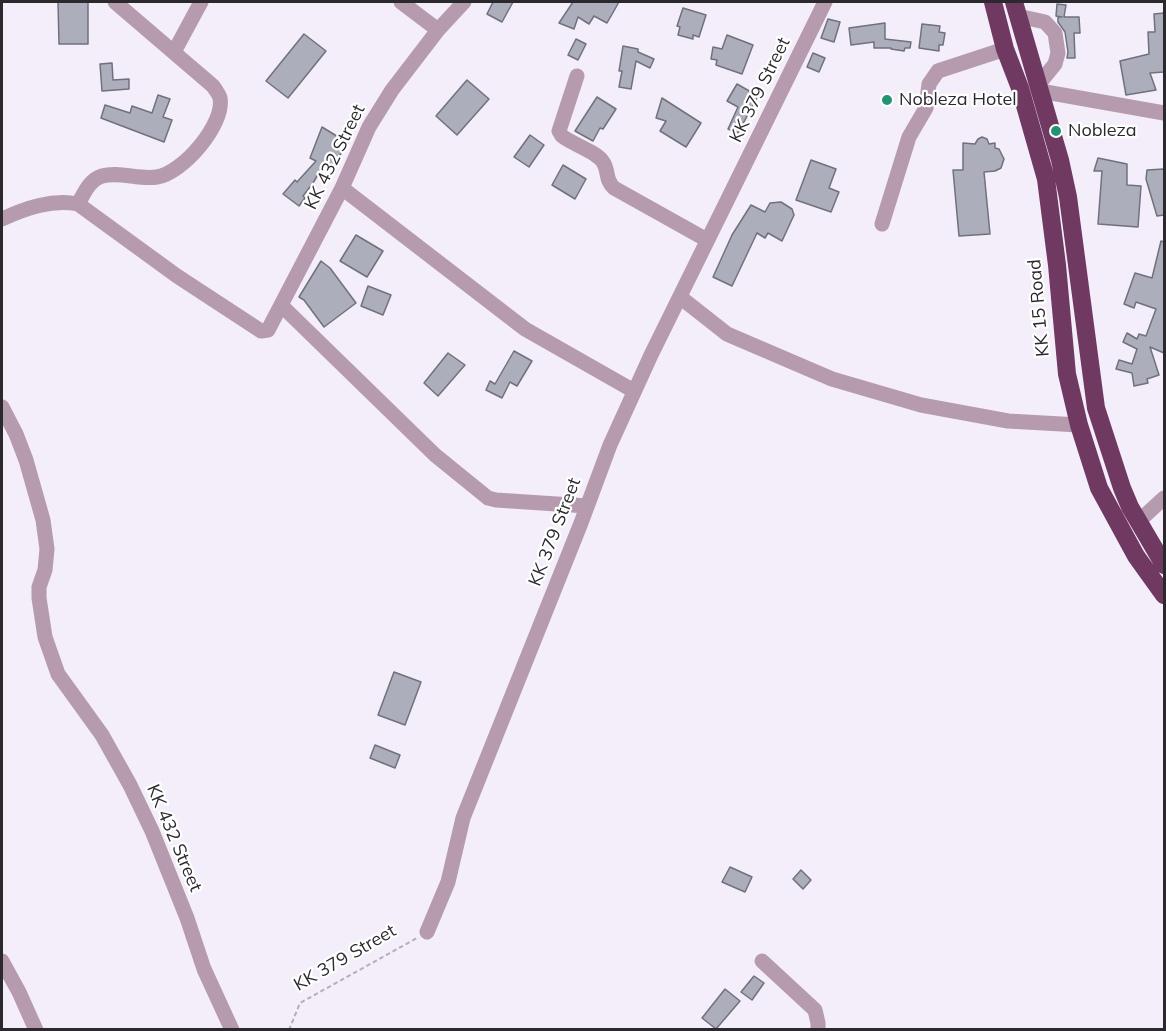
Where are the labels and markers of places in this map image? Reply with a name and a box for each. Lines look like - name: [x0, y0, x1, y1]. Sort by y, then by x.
- place label: Nobleza Hotel: [899, 89, 1017, 111]
- marker: Nobleza Hotel: [880, 93, 894, 107]
- place label: Nobleza: [1068, 120, 1137, 142]
- marker: Nobleza: [1049, 124, 1063, 138]

